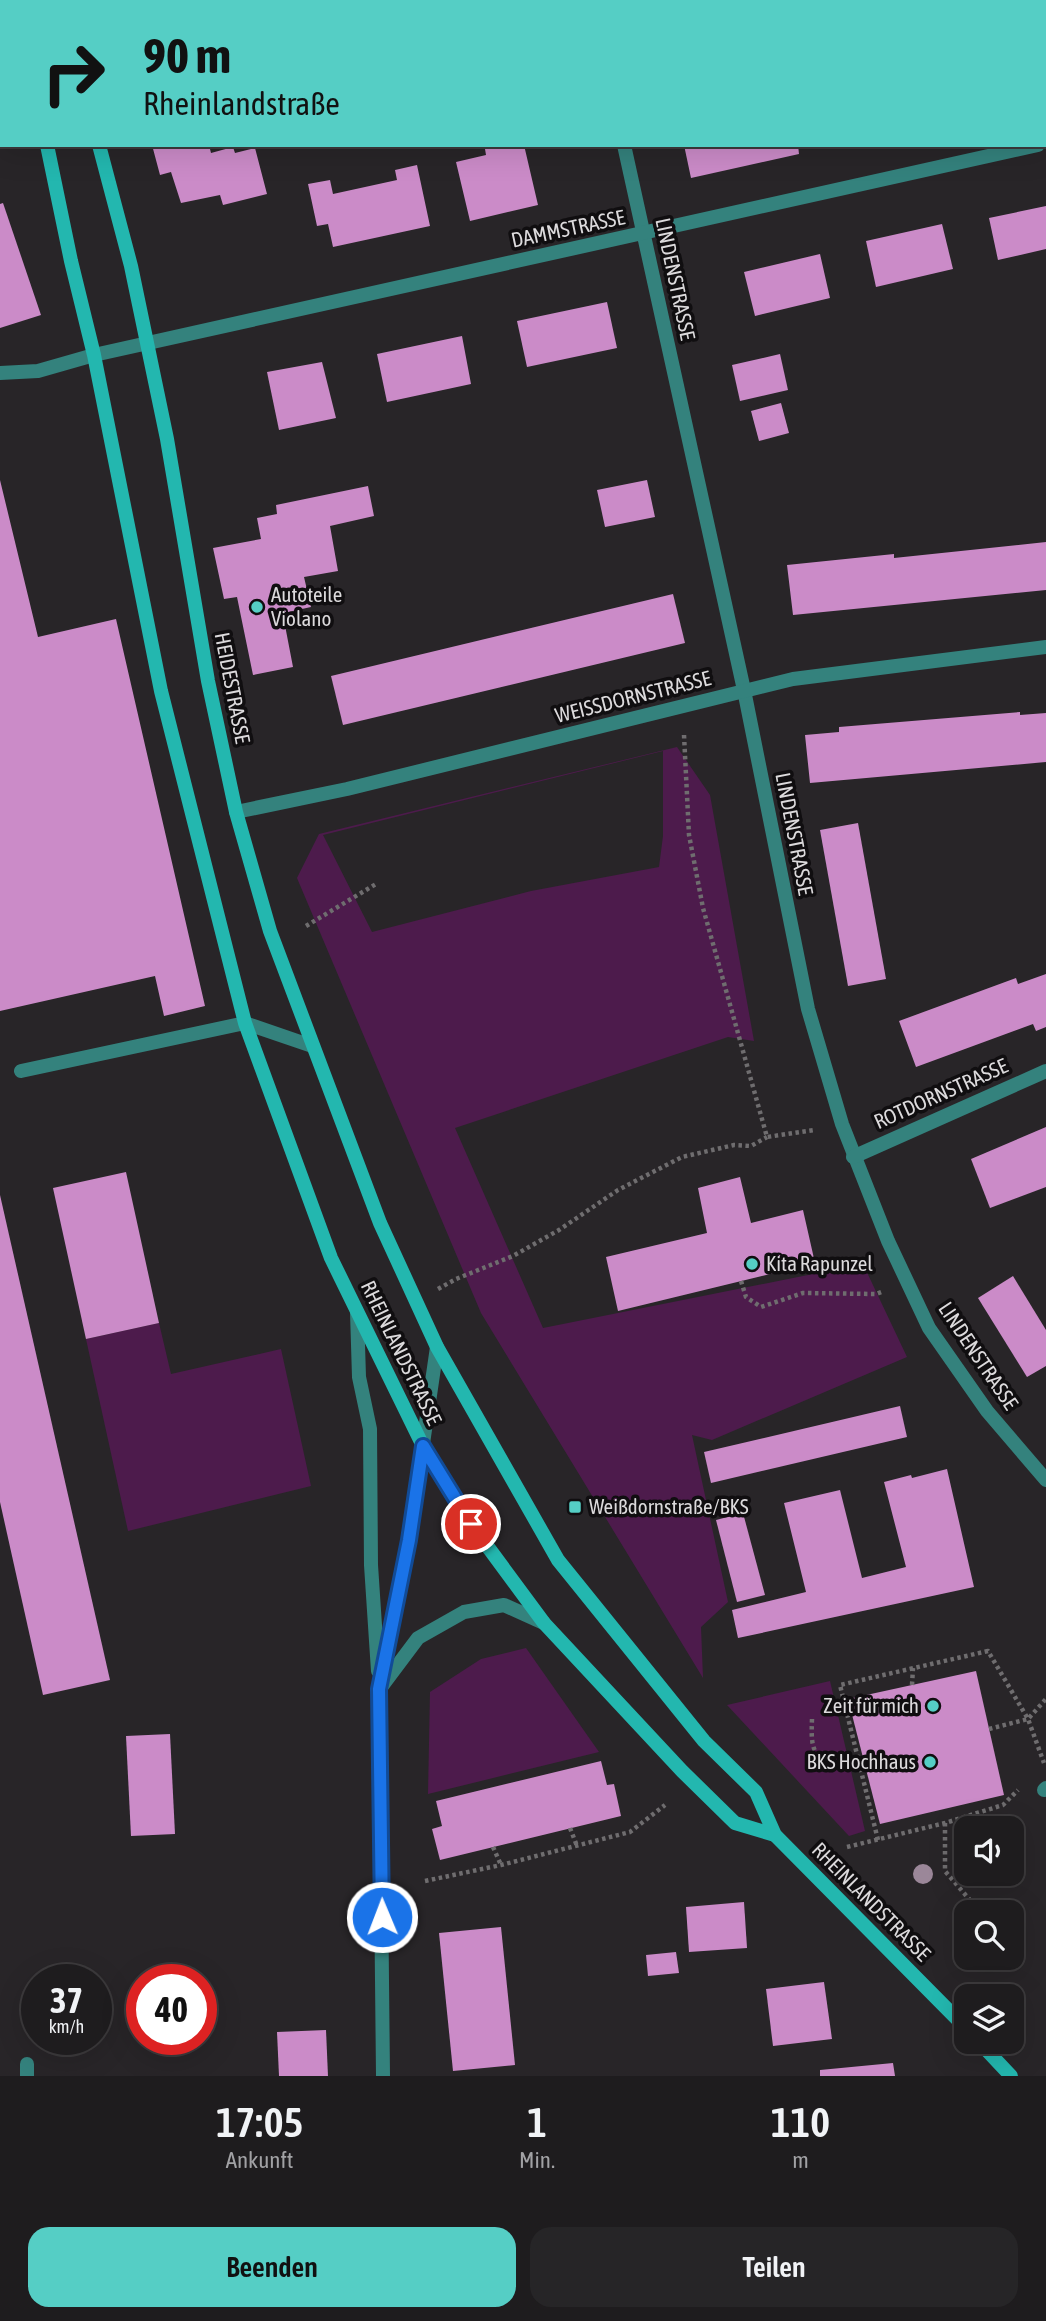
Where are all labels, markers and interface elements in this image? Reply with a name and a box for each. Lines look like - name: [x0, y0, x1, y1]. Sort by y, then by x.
- text: 90 m: [143, 27, 231, 83]
- icon: right: [28, 28, 119, 119]
- text: Rheinlandstraße: [143, 85, 340, 122]
- street label: DAMMSTRASSE: [509, 204, 627, 252]
- street label: LINDENSTRASSE: [651, 215, 701, 342]
- place label: Autoteile Violano: [271, 582, 342, 630]
- marker: Autoteile Violano: [249, 599, 265, 615]
- street label: HEIDESTRASSE: [210, 630, 256, 745]
- street label: WEISSDORNSTRASSE: [552, 665, 713, 727]
- street label: LINDENSTRASSE: [771, 770, 819, 897]
- street label: ROTDORNSTRASSE: [870, 1053, 1011, 1133]
- place label: Kita Rapunzel: [766, 1251, 873, 1275]
- marker: Kita Rapunzel: [744, 1256, 760, 1272]
- street label: RHEINLANDSTRASSE: [357, 1277, 447, 1429]
- street label: LINDENSTRASSE: [934, 1297, 1024, 1414]
- pin: [441, 1494, 501, 1554]
- place label: Weißdornstraße/BKS: [589, 1494, 749, 1518]
- marker: Weißdornstraße/BKS: [567, 1499, 583, 1515]
- icon: arrive: [452, 1505, 490, 1543]
- place label: Zeit für mich: [823, 1693, 919, 1717]
- marker: Zeit für mich: [925, 1698, 941, 1714]
- place label: BKS Hochhaus: [807, 1749, 916, 1773]
- marker: BKS Hochhaus: [922, 1754, 938, 1770]
- map controls: [954, 1816, 1024, 2054]
- button: sound: [954, 1816, 1024, 1886]
- street label: RHEINLANDSTRASSE: [808, 1837, 936, 1965]
- position arrow: [345, 1880, 419, 1954]
- button: search: [954, 1900, 1024, 1970]
- speed limit sign: 40: [126, 1964, 217, 2055]
- text: 37: [50, 1980, 83, 2020]
- button: layers: [954, 1984, 1024, 2054]
- text: km/h: [49, 2016, 84, 2037]
- text: 17:05: [216, 2098, 303, 2146]
- text: 1: [527, 2098, 547, 2146]
- text: 110: [771, 2098, 830, 2146]
- text: Ankunft: [226, 2147, 293, 2173]
- text: Min.: [519, 2147, 555, 2173]
- text: m: [792, 2147, 809, 2173]
- button: Beenden: [28, 2227, 516, 2307]
- button: Teilen: [530, 2227, 1018, 2307]

